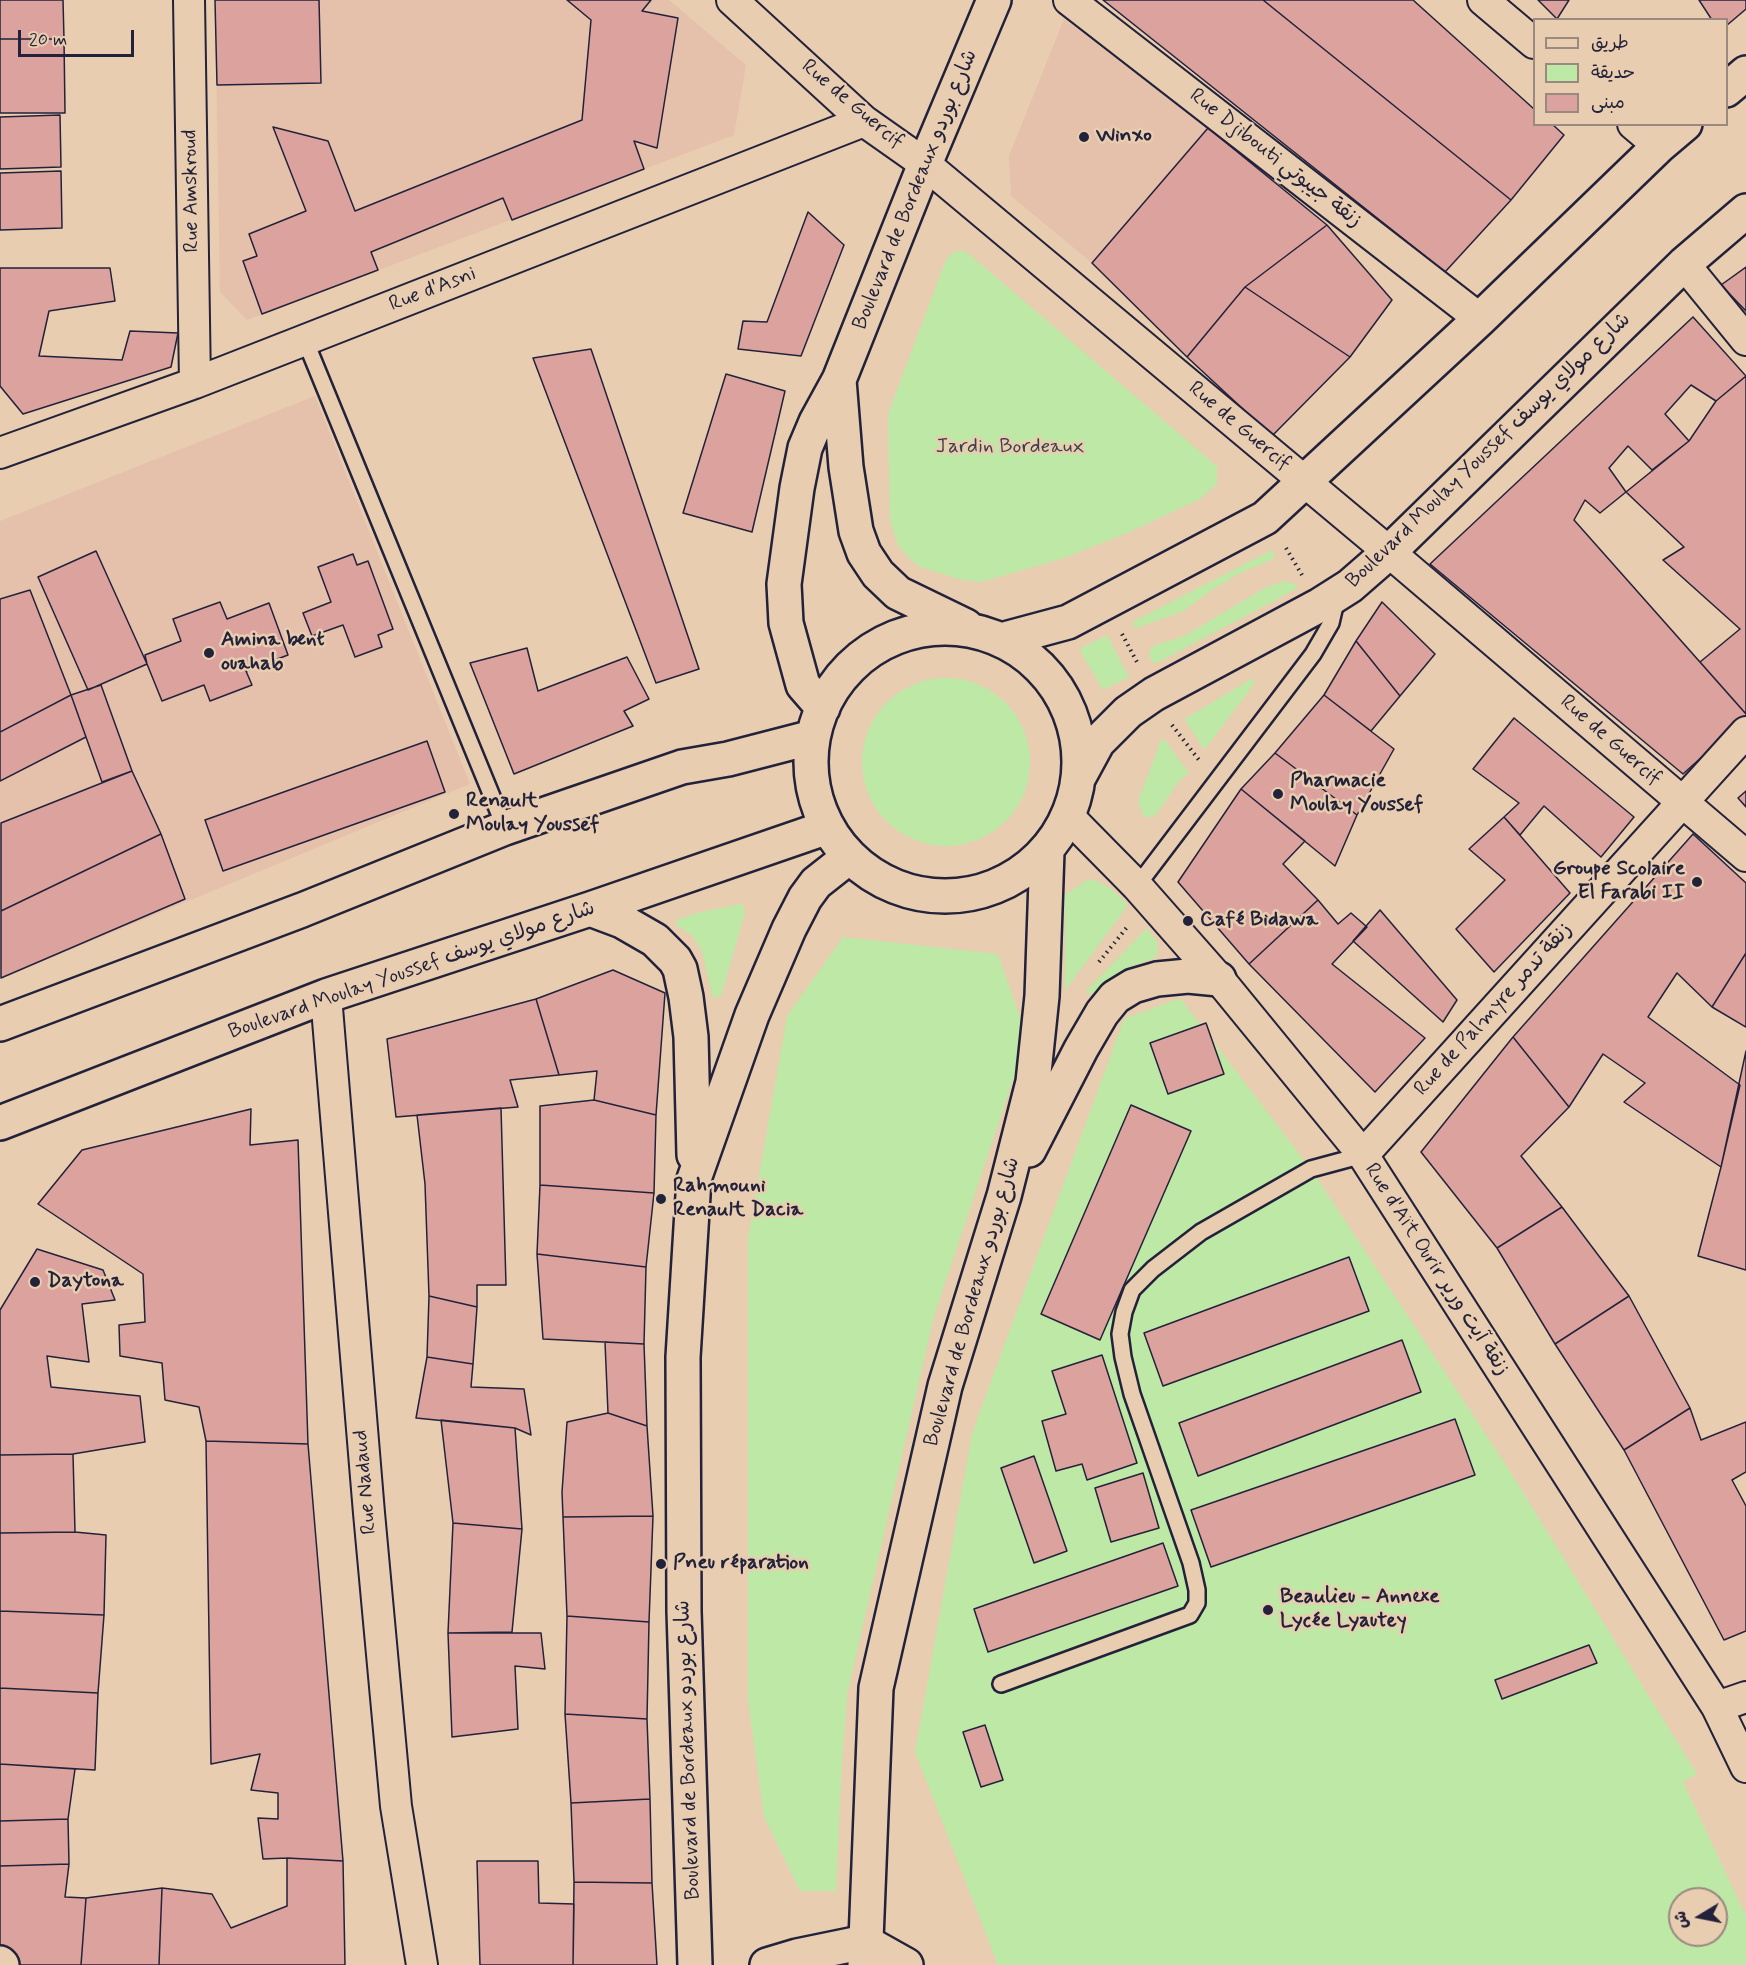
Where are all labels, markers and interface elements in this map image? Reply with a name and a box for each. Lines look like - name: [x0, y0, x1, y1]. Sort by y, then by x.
- scale bar: [21, 18, 136, 56]
- legend: [1533, 18, 1728, 126]
- text: 20 m: [29, 28, 67, 52]
- text: طريق: [1591, 31, 1629, 55]
- street label: Boulevard de Bordeaux شارع بوردو: [848, 46, 984, 334]
- street label: Rue de Guercif: [796, 55, 908, 155]
- text: حديقة: [1591, 61, 1635, 85]
- street label: Rue Djibouti زنقة جيبوتي: [1184, 84, 1366, 234]
- text: مبنى: [1591, 91, 1625, 115]
- place label: Winxo: [1096, 124, 1152, 150]
- street label: Rue Amskroud: [178, 129, 206, 253]
- marker: Winxo: [1077, 130, 1091, 144]
- street label: Rue d'Asni: [386, 262, 480, 318]
- street label: Boulevard Moulay Youssef شارع مولاي يوسف: [1341, 308, 1637, 594]
- street label: Rue de Guercif: [1183, 377, 1295, 477]
- park label: Jardin Bordeaux: [936, 435, 1084, 461]
- place label: Amina bent ouahab: [221, 628, 325, 678]
- marker: Amina bent ouahab: [202, 646, 216, 660]
- street label: Rue de Guercif: [1554, 690, 1666, 792]
- place label: Pharmacie Moulay Youssef: [1290, 769, 1423, 819]
- marker: Pharmacie Moulay Youssef: [1271, 787, 1285, 801]
- place label: Renault Moulay Youssef: [466, 789, 599, 839]
- marker: Renault Moulay Youssef: [447, 807, 461, 821]
- place label: Groupe Scolaire El Farabi II: [1553, 857, 1685, 907]
- marker: Groupe Scolaire El Farabi II: [1690, 875, 1704, 889]
- street label: Boulevard Moulay Youssef شارع مولاي يوسف: [225, 896, 599, 1046]
- place label: Café Bidawa: [1200, 908, 1318, 934]
- marker: Café Bidawa: [1181, 914, 1195, 928]
- street label: Rue de Palmyre زنقة تدمر: [1410, 918, 1578, 1102]
- street label: Boulevard de Bordeaux شارع بوردو: [920, 1154, 1026, 1450]
- street label: Rue d'Aït Ourir زنقة آيت ورير: [1358, 1159, 1514, 1381]
- place label: Rahmouni Renault Dacia: [673, 1174, 803, 1224]
- marker: Rahmouni Renault Dacia: [654, 1192, 668, 1206]
- place label: Daytona: [47, 1269, 124, 1295]
- marker: Daytona: [28, 1275, 42, 1289]
- street label: Rue Nadaud: [349, 1429, 383, 1535]
- place label: Pneu réparation: [673, 1551, 809, 1577]
- marker: Pneu réparation: [654, 1557, 668, 1571]
- place label: Beaulieu - Annexe Lycée Lyautey: [1280, 1585, 1440, 1635]
- street label: Boulevard de Bordeaux شارع بوردو: [671, 1600, 707, 1900]
- marker: Beaulieu - Annexe Lycée Lyautey: [1261, 1603, 1275, 1617]
- north arrow: [1668, 1887, 1728, 1947]
- text: ش: [1670, 1909, 1694, 1930]

